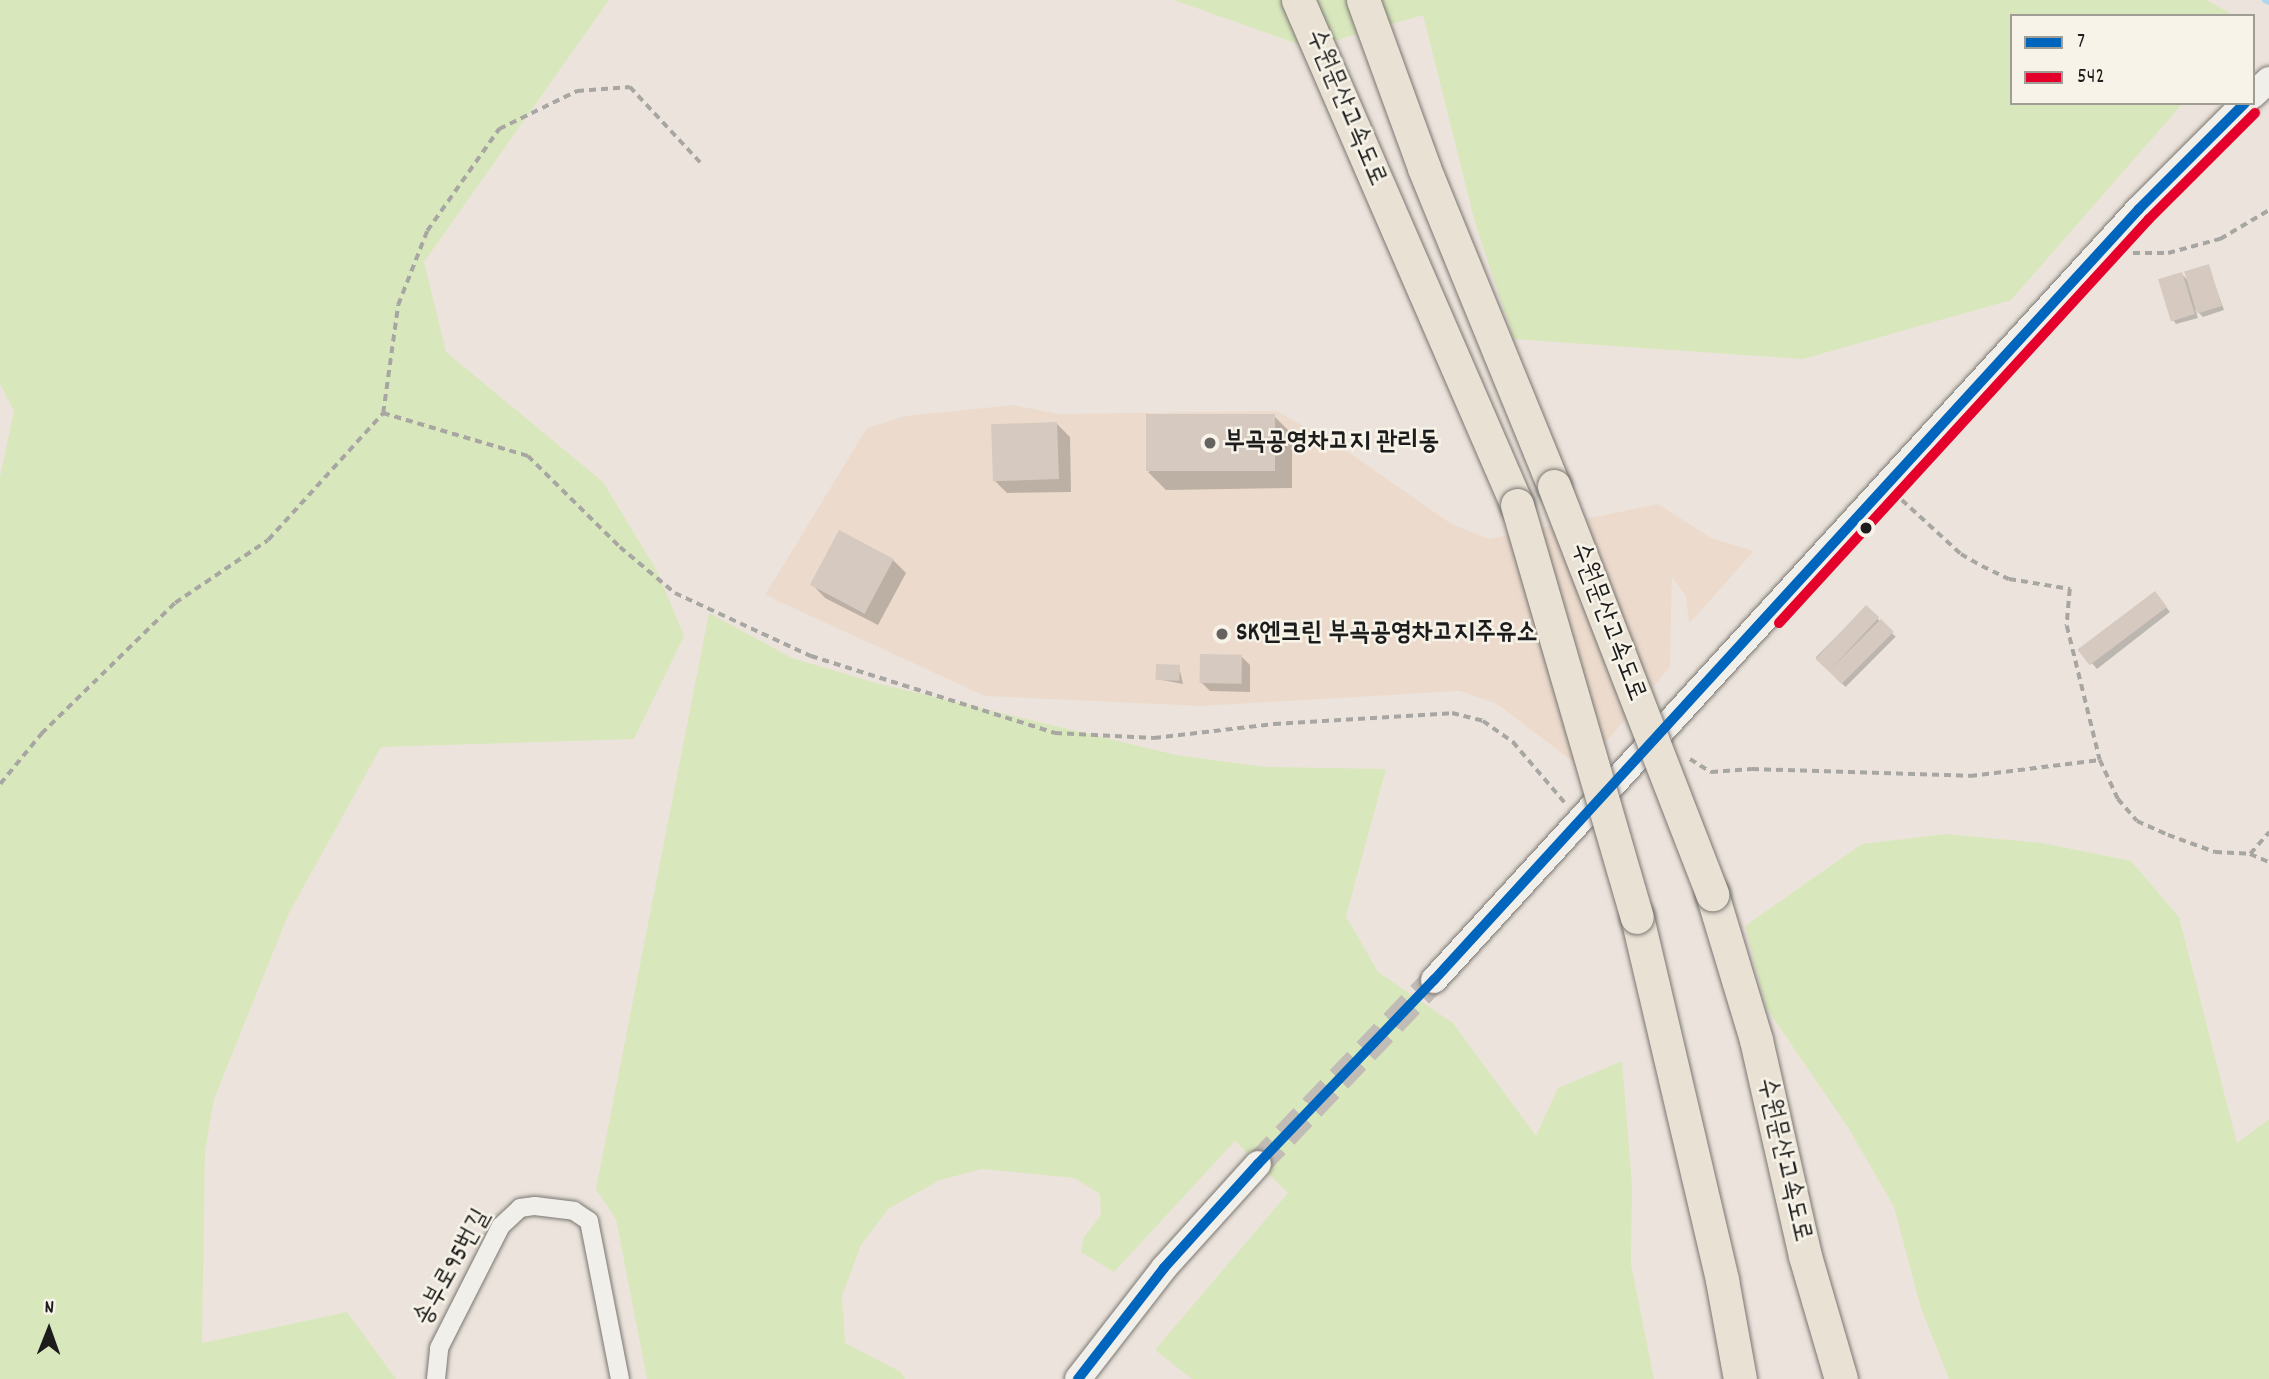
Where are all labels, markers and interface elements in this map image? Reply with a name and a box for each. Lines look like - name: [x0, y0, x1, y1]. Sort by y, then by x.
- legend: [2010, 14, 2255, 105]
- street label: 수원문산고속도로: [1298, 25, 1392, 191]
- text: 7: [2077, 28, 2085, 58]
- text: 542: [2077, 63, 2105, 93]
- place label: 부곡공영차고지 관리동: [1224, 427, 1439, 459]
- marker: 부곡공영차고지 관리동: [1202, 435, 1218, 451]
- unlabelled marker: [1859, 521, 1873, 535]
- street label: 수원문산고속도로: [1562, 538, 1652, 706]
- place label: SK엔크린 부곡공영차고지주유소: [1236, 618, 1537, 650]
- marker: SK엔크린 부곡공영차고지주유소: [1214, 626, 1230, 642]
- street label: 수원문산고속도로: [1749, 1075, 1817, 1245]
- street label: 송부로95번길: [408, 1204, 498, 1332]
- north arrow: [14, 1295, 84, 1365]
- text: N: [44, 1295, 54, 1322]

